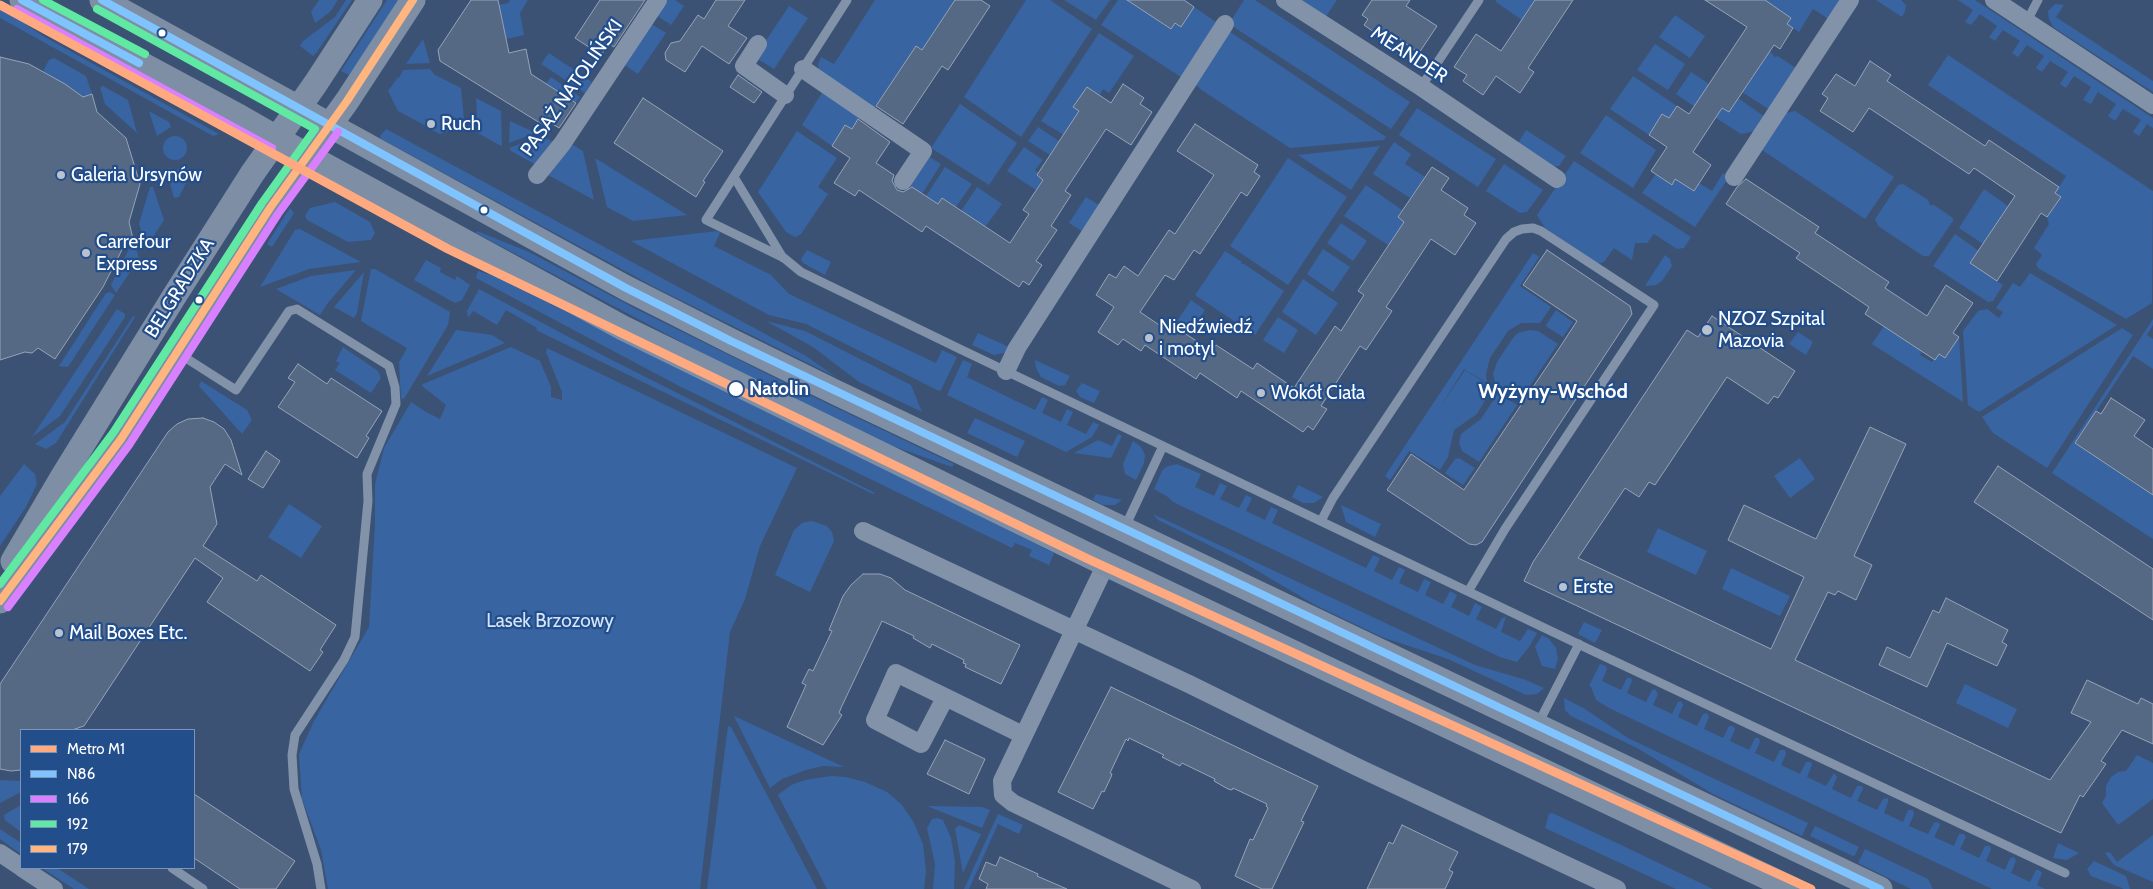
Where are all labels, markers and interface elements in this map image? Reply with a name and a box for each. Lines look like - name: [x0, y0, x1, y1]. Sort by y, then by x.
- street label: PASAŻ NATOLIŃSKI: [516, 15, 628, 161]
- street label: MEANDER: [1366, 22, 1452, 88]
- unlabelled marker: [157, 28, 167, 38]
- place label: Ruch: [441, 113, 481, 135]
- marker: Ruch: [425, 118, 437, 130]
- place label: Galeria Ursynów: [71, 164, 202, 186]
- marker: Galeria Ursynów: [55, 169, 67, 181]
- unlabelled marker: [479, 205, 489, 215]
- place label: Carrefour Express: [96, 231, 171, 275]
- street label: BELGRADZKA: [140, 234, 220, 342]
- marker: Carrefour Express: [80, 247, 92, 259]
- unlabelled marker: [194, 295, 204, 305]
- place label: NZOZ Szpital Mazovia: [1718, 308, 1825, 352]
- place label: Niedźwiedź i motyl: [1159, 316, 1252, 360]
- marker: NZOZ Szpital Mazovia: [1700, 323, 1714, 337]
- marker: Niedźwiedź i motyl: [1143, 332, 1155, 344]
- place label: Natolin: [749, 378, 809, 400]
- marker: Natolin: [727, 380, 745, 398]
- district label: Wyżyny-Wschód: [1478, 380, 1628, 404]
- place label: Wokół Ciała: [1271, 382, 1365, 404]
- marker: Wokół Ciała: [1255, 387, 1267, 399]
- place label: Erste: [1573, 576, 1613, 598]
- marker: Erste: [1557, 581, 1569, 593]
- park label: Lasek Brzozowy: [486, 610, 614, 632]
- place label: Mail Boxes Etc.: [69, 622, 187, 644]
- marker: Mail Boxes Etc.: [53, 627, 65, 639]
- legend: [20, 729, 195, 869]
- text: Metro M1: [67, 740, 125, 758]
- text: N86: [67, 765, 95, 783]
- text: 166: [67, 790, 89, 808]
- text: 192: [67, 815, 88, 833]
- text: 179: [67, 840, 88, 858]

